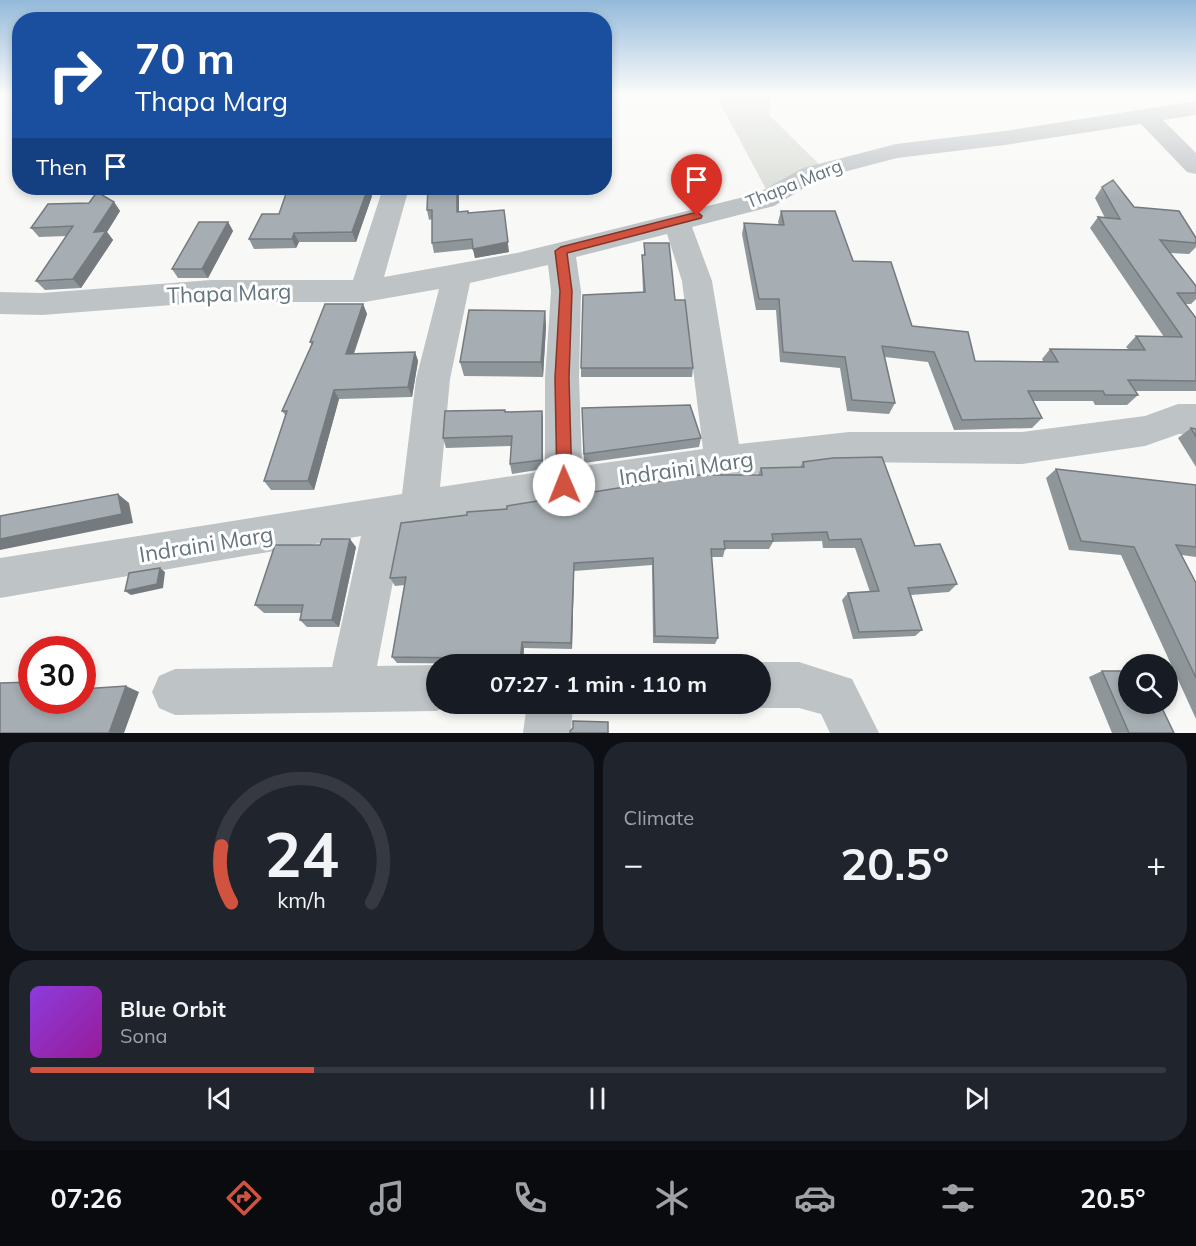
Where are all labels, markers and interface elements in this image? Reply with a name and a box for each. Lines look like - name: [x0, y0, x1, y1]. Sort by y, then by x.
- text: 70 m: [135, 32, 235, 85]
- icon: right: [36, 36, 114, 114]
- text: Thapa Marg: [135, 84, 288, 118]
- icon: arrive: [99, 150, 132, 183]
- text: Then: [36, 153, 87, 181]
- pin: [671, 154, 722, 216]
- street label: Thapa Marg: [742, 154, 845, 213]
- icon: arrive: [680, 163, 713, 196]
- street label: Thapa Marg: [166, 277, 292, 309]
- street label: Indraini Marg: [617, 445, 755, 491]
- position arrow: [532, 453, 596, 517]
- street label: Indraini Marg: [137, 520, 275, 568]
- speed limit sign: 30: [18, 636, 96, 714]
- map controls: [1118, 654, 1178, 714]
- button: search: [1118, 654, 1178, 714]
- text: 07:27 · 1 min · 110 m: [490, 670, 707, 698]
- text: Climate: [624, 805, 694, 830]
- text: 24: [264, 814, 339, 893]
- text: 20.5°: [840, 835, 949, 891]
- text: −: [624, 843, 643, 884]
- text: +: [1146, 843, 1166, 884]
- text: km/h: [277, 887, 325, 914]
- text: Blue Orbit: [120, 995, 226, 1023]
- text: Sona: [120, 1023, 168, 1048]
- icon: previous: [203, 1082, 236, 1115]
- icon: pause: [581, 1082, 614, 1115]
- icon: next: [960, 1082, 993, 1115]
- icon: directions: [223, 1177, 265, 1219]
- icon: music: [366, 1177, 408, 1219]
- icon: phone: [509, 1177, 551, 1219]
- icon: climate: [651, 1177, 693, 1219]
- icon: car: [794, 1177, 836, 1219]
- icon: filters: [937, 1177, 979, 1219]
- text: 07:26: [50, 1181, 122, 1215]
- text: 20.5°: [1080, 1181, 1145, 1215]

